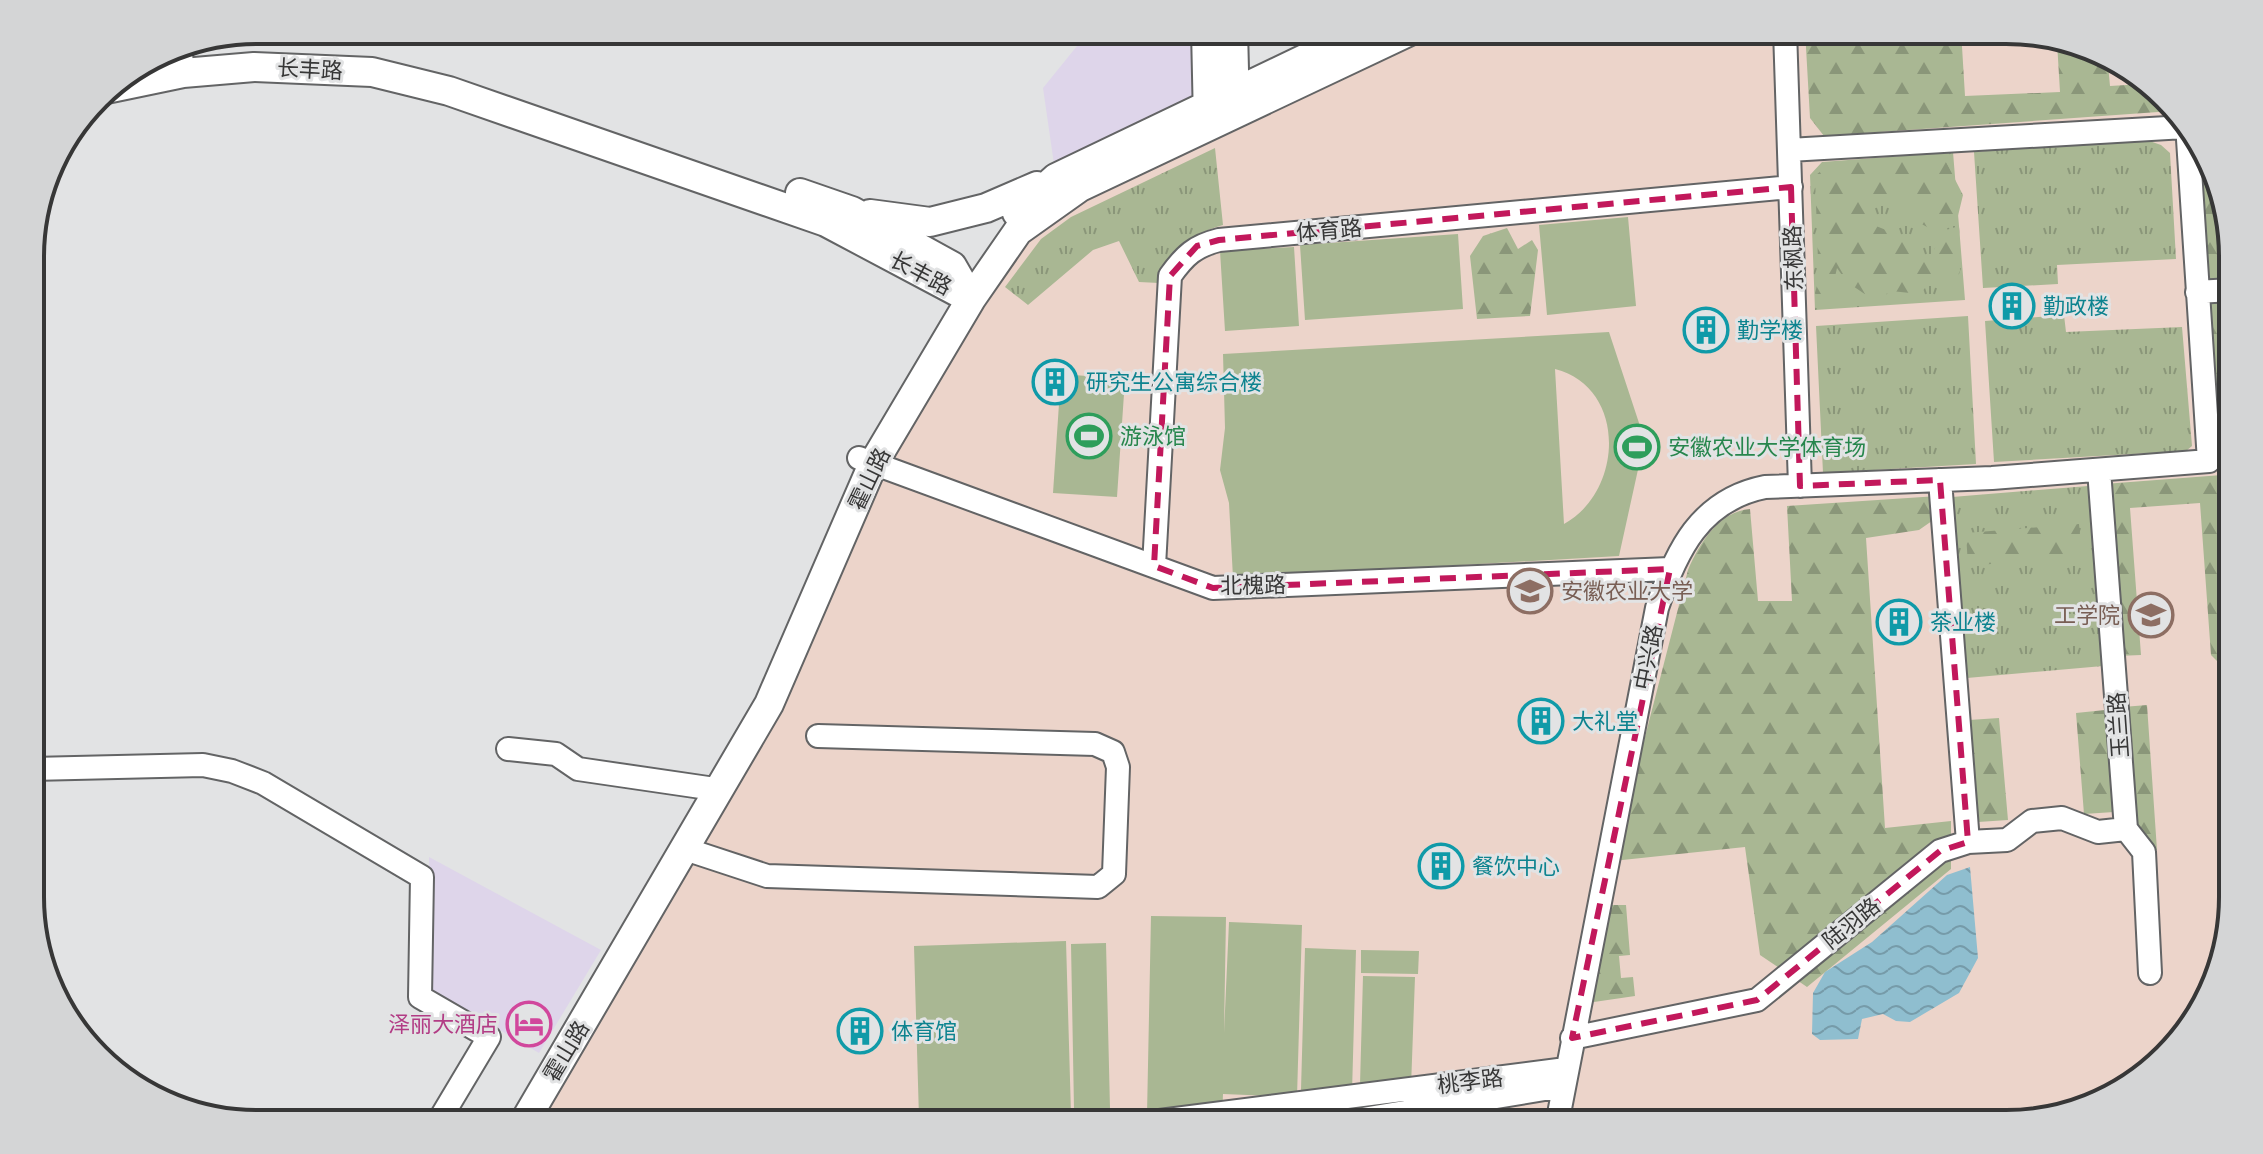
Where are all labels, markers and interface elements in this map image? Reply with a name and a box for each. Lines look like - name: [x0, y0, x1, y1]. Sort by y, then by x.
- street label: 长丰路: [276, 54, 344, 85]
- street label: 体育路: [1295, 214, 1363, 247]
- street label: 东枫路: [1779, 225, 1808, 291]
- street label: 长丰路: [885, 246, 956, 301]
- building icon: 勤政楼: [1988, 282, 2036, 330]
- place label: 勤政楼: [2043, 293, 2109, 320]
- building icon: 勤学楼: [1682, 306, 1730, 354]
- place label: 勤学楼: [1737, 317, 1803, 344]
- building icon: 研究生公寓综合楼: [1031, 358, 1079, 406]
- place label: 研究生公寓综合楼: [1086, 369, 1262, 396]
- sports icon: 游泳馆: [1065, 412, 1113, 460]
- place label: 游泳馆: [1120, 423, 1186, 450]
- sports icon: 安徽农业大学体育场: [1613, 423, 1661, 471]
- place label: 安徽农业大学体育场: [1668, 434, 1866, 461]
- street label: 霍山路: [843, 444, 896, 515]
- school or university icon: 安徽农业大学: [1506, 567, 1554, 615]
- street label: 北槐路: [1220, 571, 1286, 600]
- place label: 安徽农业大学: [1561, 578, 1693, 605]
- school or university icon: 工学院: [2127, 591, 2175, 639]
- building icon: 茶业楼: [1875, 598, 1923, 646]
- place label: 工学院: [2054, 602, 2120, 629]
- place label: 茶业楼: [1930, 609, 1996, 636]
- street label: 中兴路: [1629, 622, 1668, 692]
- street label: 玉兰路: [2103, 691, 2134, 759]
- building icon: 大礼堂: [1517, 697, 1565, 745]
- place label: 大礼堂: [1572, 708, 1638, 735]
- building icon: 餐饮中心: [1417, 842, 1465, 890]
- place label: 餐饮中心: [1472, 853, 1560, 880]
- street label: 陆羽路: [1817, 892, 1885, 955]
- hotel icon: 泽丽大酒店: [505, 1000, 553, 1048]
- building icon: 体育馆: [836, 1007, 884, 1055]
- place label: 泽丽大酒店: [388, 1011, 498, 1038]
- street label: 霍山路: [538, 1016, 595, 1087]
- place label: 体育馆: [891, 1018, 957, 1045]
- street label: 桃李路: [1436, 1064, 1504, 1099]

